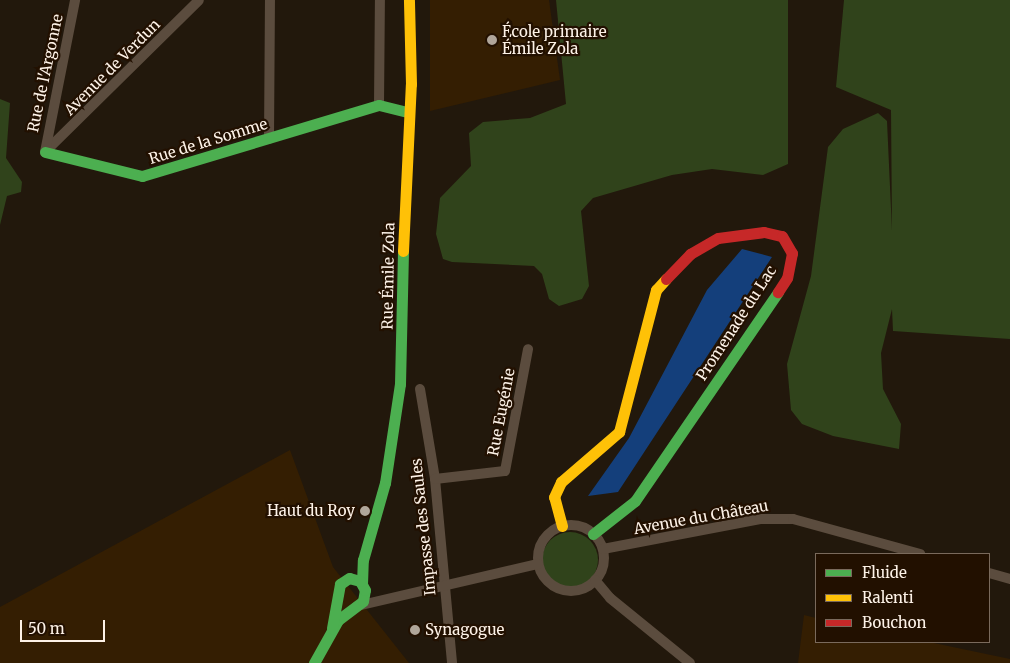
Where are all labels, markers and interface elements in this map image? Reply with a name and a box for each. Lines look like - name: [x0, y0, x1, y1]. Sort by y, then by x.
- street label: Rue de l'Argonne: [24, 12, 66, 134]
- street label: Avenue de Verdun: [60, 15, 164, 119]
- place label: École primaire Émile Zola: [502, 22, 607, 57]
- marker: École primaire Émile Zola: [486, 34, 498, 46]
- street label: Rue de la Somme: [146, 114, 270, 168]
- street label: Rue Émile Zola: [378, 222, 398, 330]
- street label: Promenade du Lac: [692, 262, 780, 384]
- street label: Rue Eugénie: [484, 367, 518, 457]
- street label: Impasse des Saules: [407, 457, 439, 597]
- street label: Avenue du Château: [632, 496, 770, 538]
- place label: Haut du Roy: [267, 502, 355, 520]
- marker: Haut du Roy: [359, 505, 371, 517]
- legend: [815, 553, 990, 643]
- text: Fluide: [862, 563, 907, 582]
- text: Ralenti: [862, 588, 914, 607]
- scale bar: [22, 610, 108, 642]
- text: Bouchon: [862, 613, 926, 632]
- text: 50 m: [28, 619, 65, 638]
- place label: Synagogue: [425, 621, 504, 639]
- marker: Synagogue: [409, 624, 421, 636]

